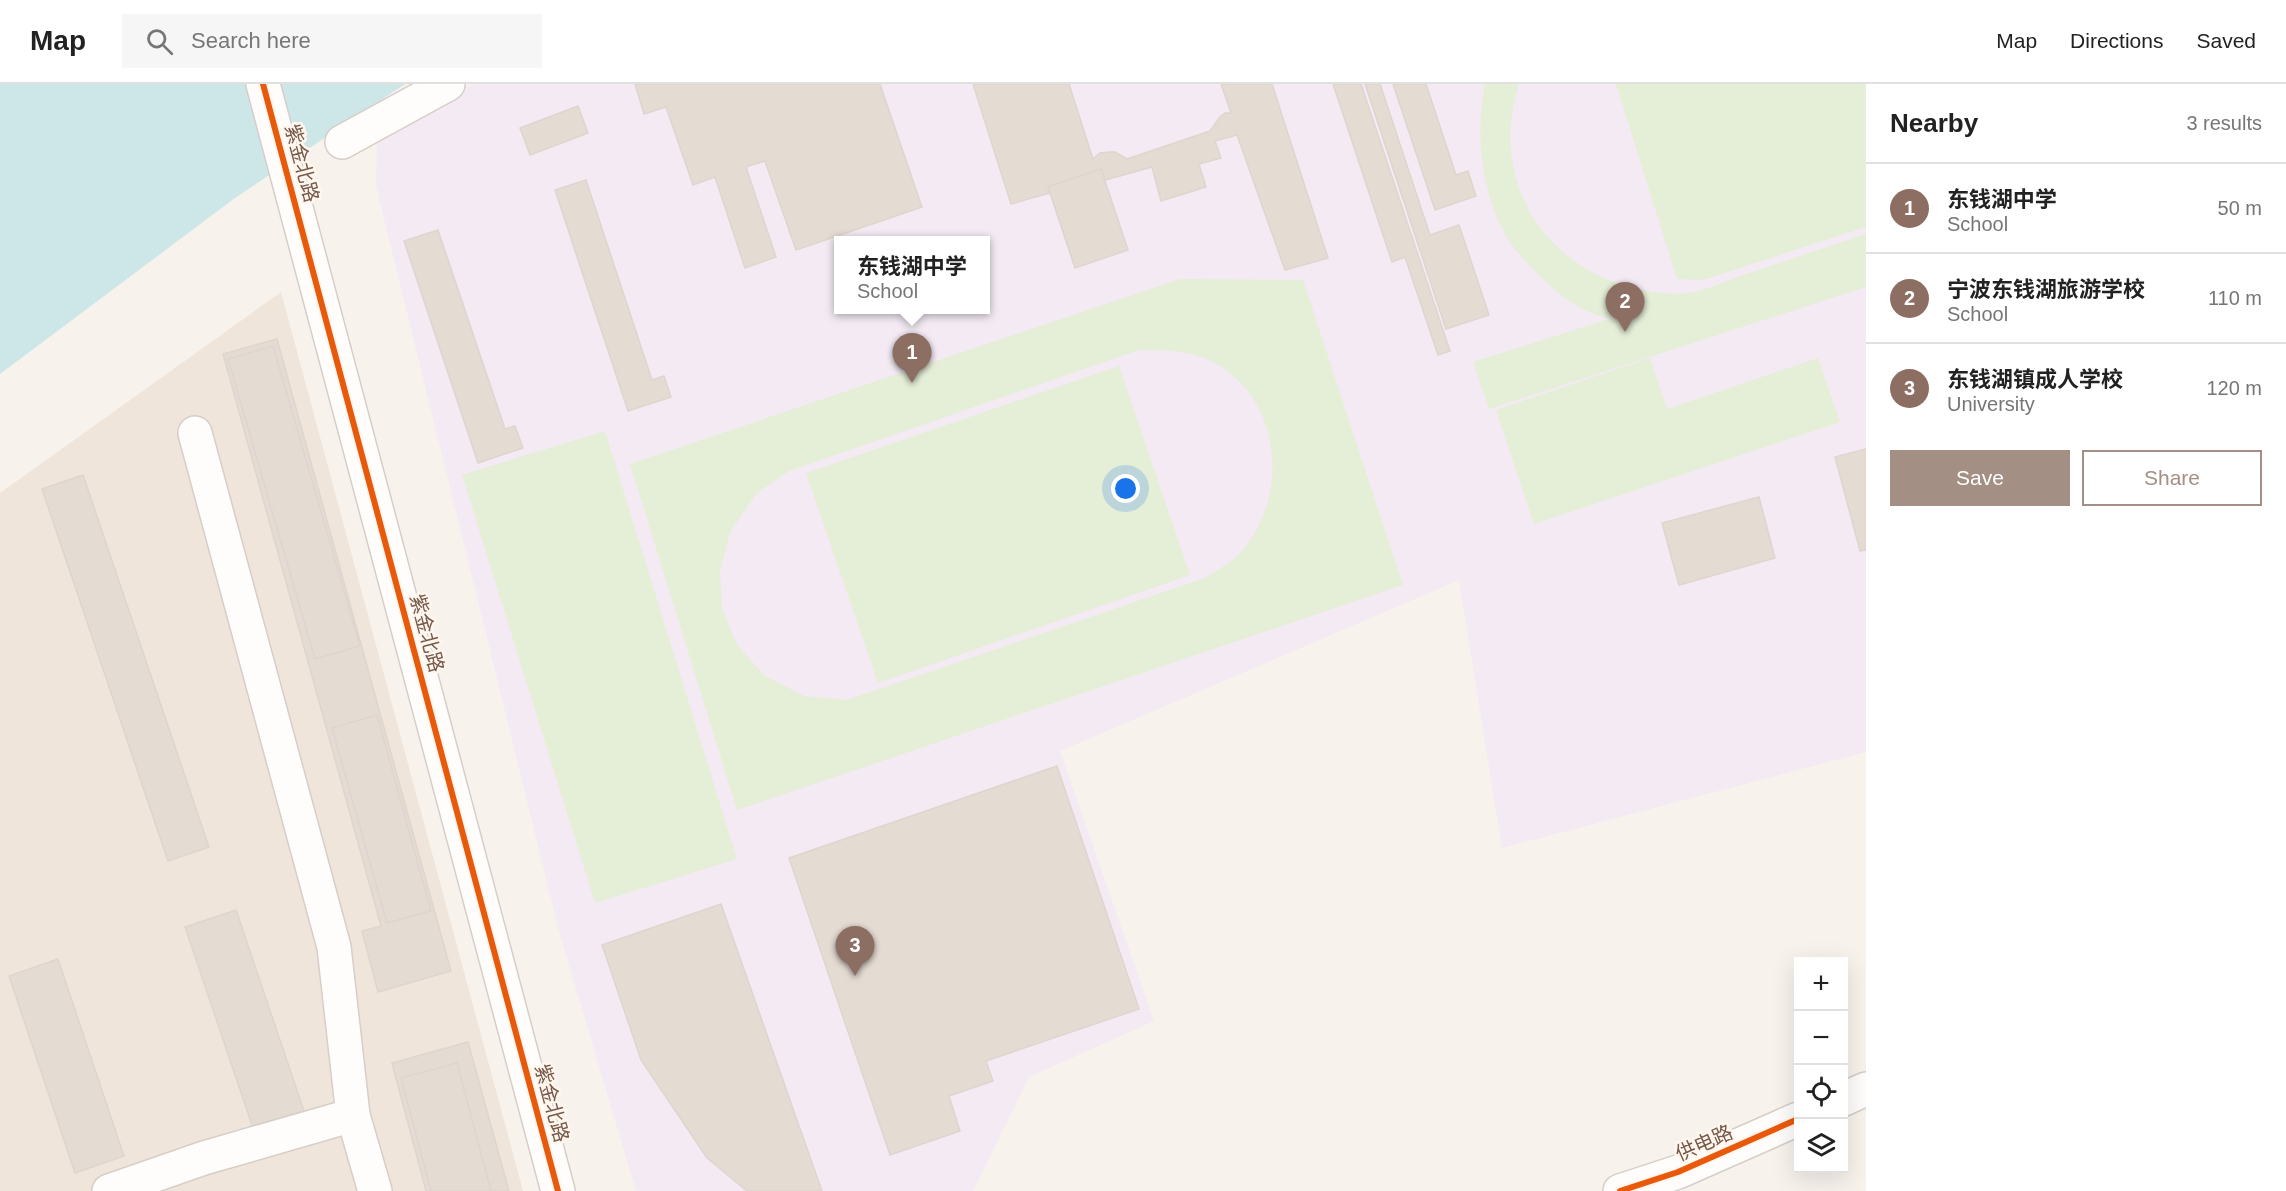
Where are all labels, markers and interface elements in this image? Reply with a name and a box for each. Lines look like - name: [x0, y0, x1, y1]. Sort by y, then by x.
- search box: [122, 14, 542, 68]
- text: Map: [30, 25, 86, 56]
- icon: search: [143, 25, 176, 58]
- text: Search here: [191, 28, 311, 53]
- text: Map: [1996, 29, 2037, 52]
- text: Directions: [2070, 29, 2163, 52]
- text: Saved: [2196, 29, 2256, 52]
- text: Nearby: [1890, 108, 1978, 138]
- text: 3 results: [2186, 112, 2262, 134]
- street label: 紫金北路: [281, 122, 323, 204]
- text: 东钱湖中学: [1947, 187, 2057, 212]
- text: 1: [1904, 197, 1915, 219]
- text: 50 m: [2218, 197, 2262, 219]
- text: School: [1947, 213, 2008, 235]
- popup: [834, 236, 990, 314]
- text: 东钱湖中学: [857, 254, 967, 279]
- text: 宁波东钱湖旅游学校: [1947, 277, 2145, 302]
- text: School: [857, 280, 918, 302]
- pin: 2: [1606, 282, 1644, 332]
- text: 2: [1904, 287, 1915, 309]
- text: 110 m: [2208, 287, 2262, 309]
- text: School: [1947, 303, 2008, 325]
- pin: 1: [892, 334, 932, 383]
- text: 东钱湖镇成人学校: [1947, 367, 2123, 392]
- text: 3: [1904, 377, 1915, 399]
- text: 120 m: [2206, 377, 2262, 399]
- text: University: [1947, 393, 2035, 415]
- button: Save: [1890, 450, 2070, 506]
- button: Share: [2082, 450, 2262, 506]
- your location: [1111, 474, 1140, 503]
- street label: 紫金北路: [406, 592, 448, 674]
- pin: 3: [836, 926, 874, 976]
- map controls: [1794, 957, 1848, 1173]
- button: +: [1794, 957, 1848, 1011]
- button: −: [1794, 1011, 1848, 1065]
- street label: 紫金北路: [531, 1062, 573, 1144]
- button: locate: [1794, 1065, 1848, 1119]
- button: layers: [1794, 1119, 1848, 1173]
- street label: 供电路: [1672, 1121, 1736, 1165]

